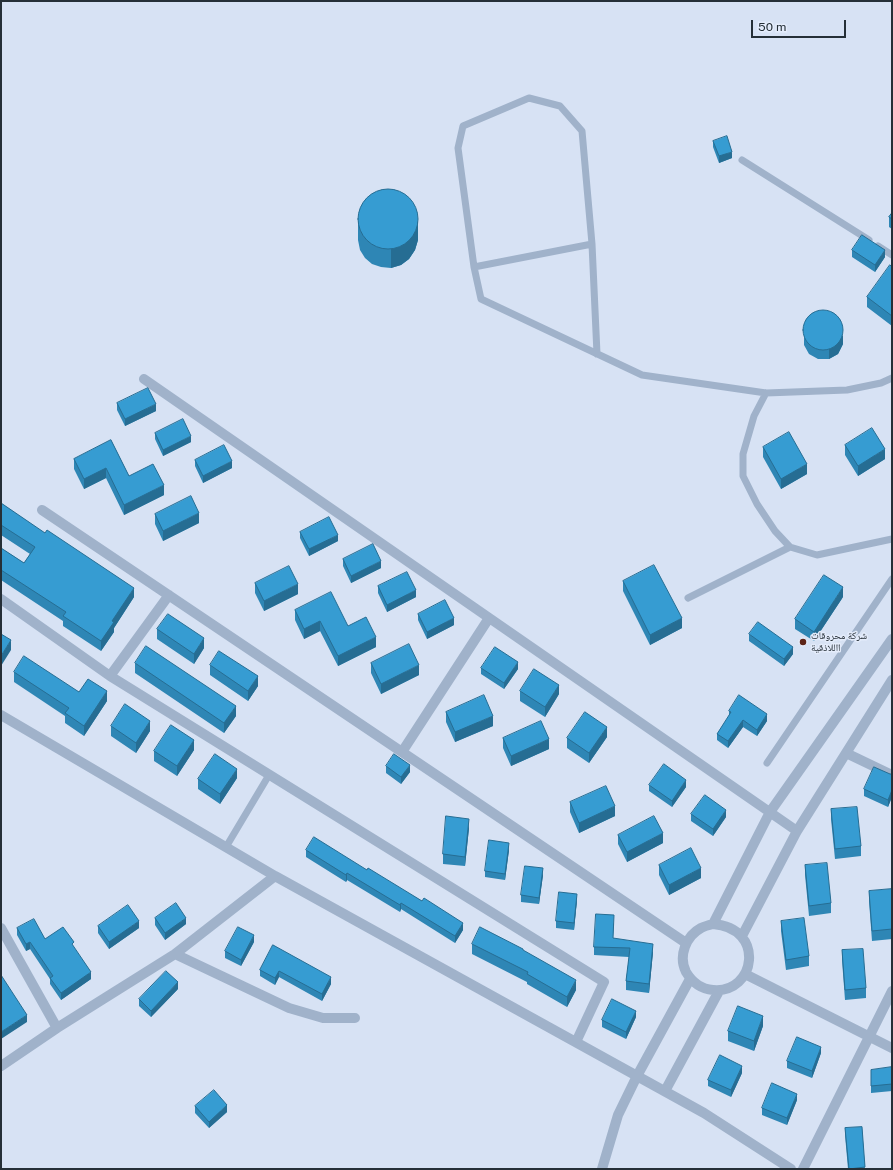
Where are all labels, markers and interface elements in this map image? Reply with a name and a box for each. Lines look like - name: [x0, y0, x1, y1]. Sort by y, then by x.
- scale bar: [753, 12, 848, 38]
- text: 50 m: [758, 20, 786, 34]
- place label: شركة محروقات االلاذقية: [811, 630, 867, 654]
- marker: شركة محروقات االلاذقية: [798, 637, 808, 647]

